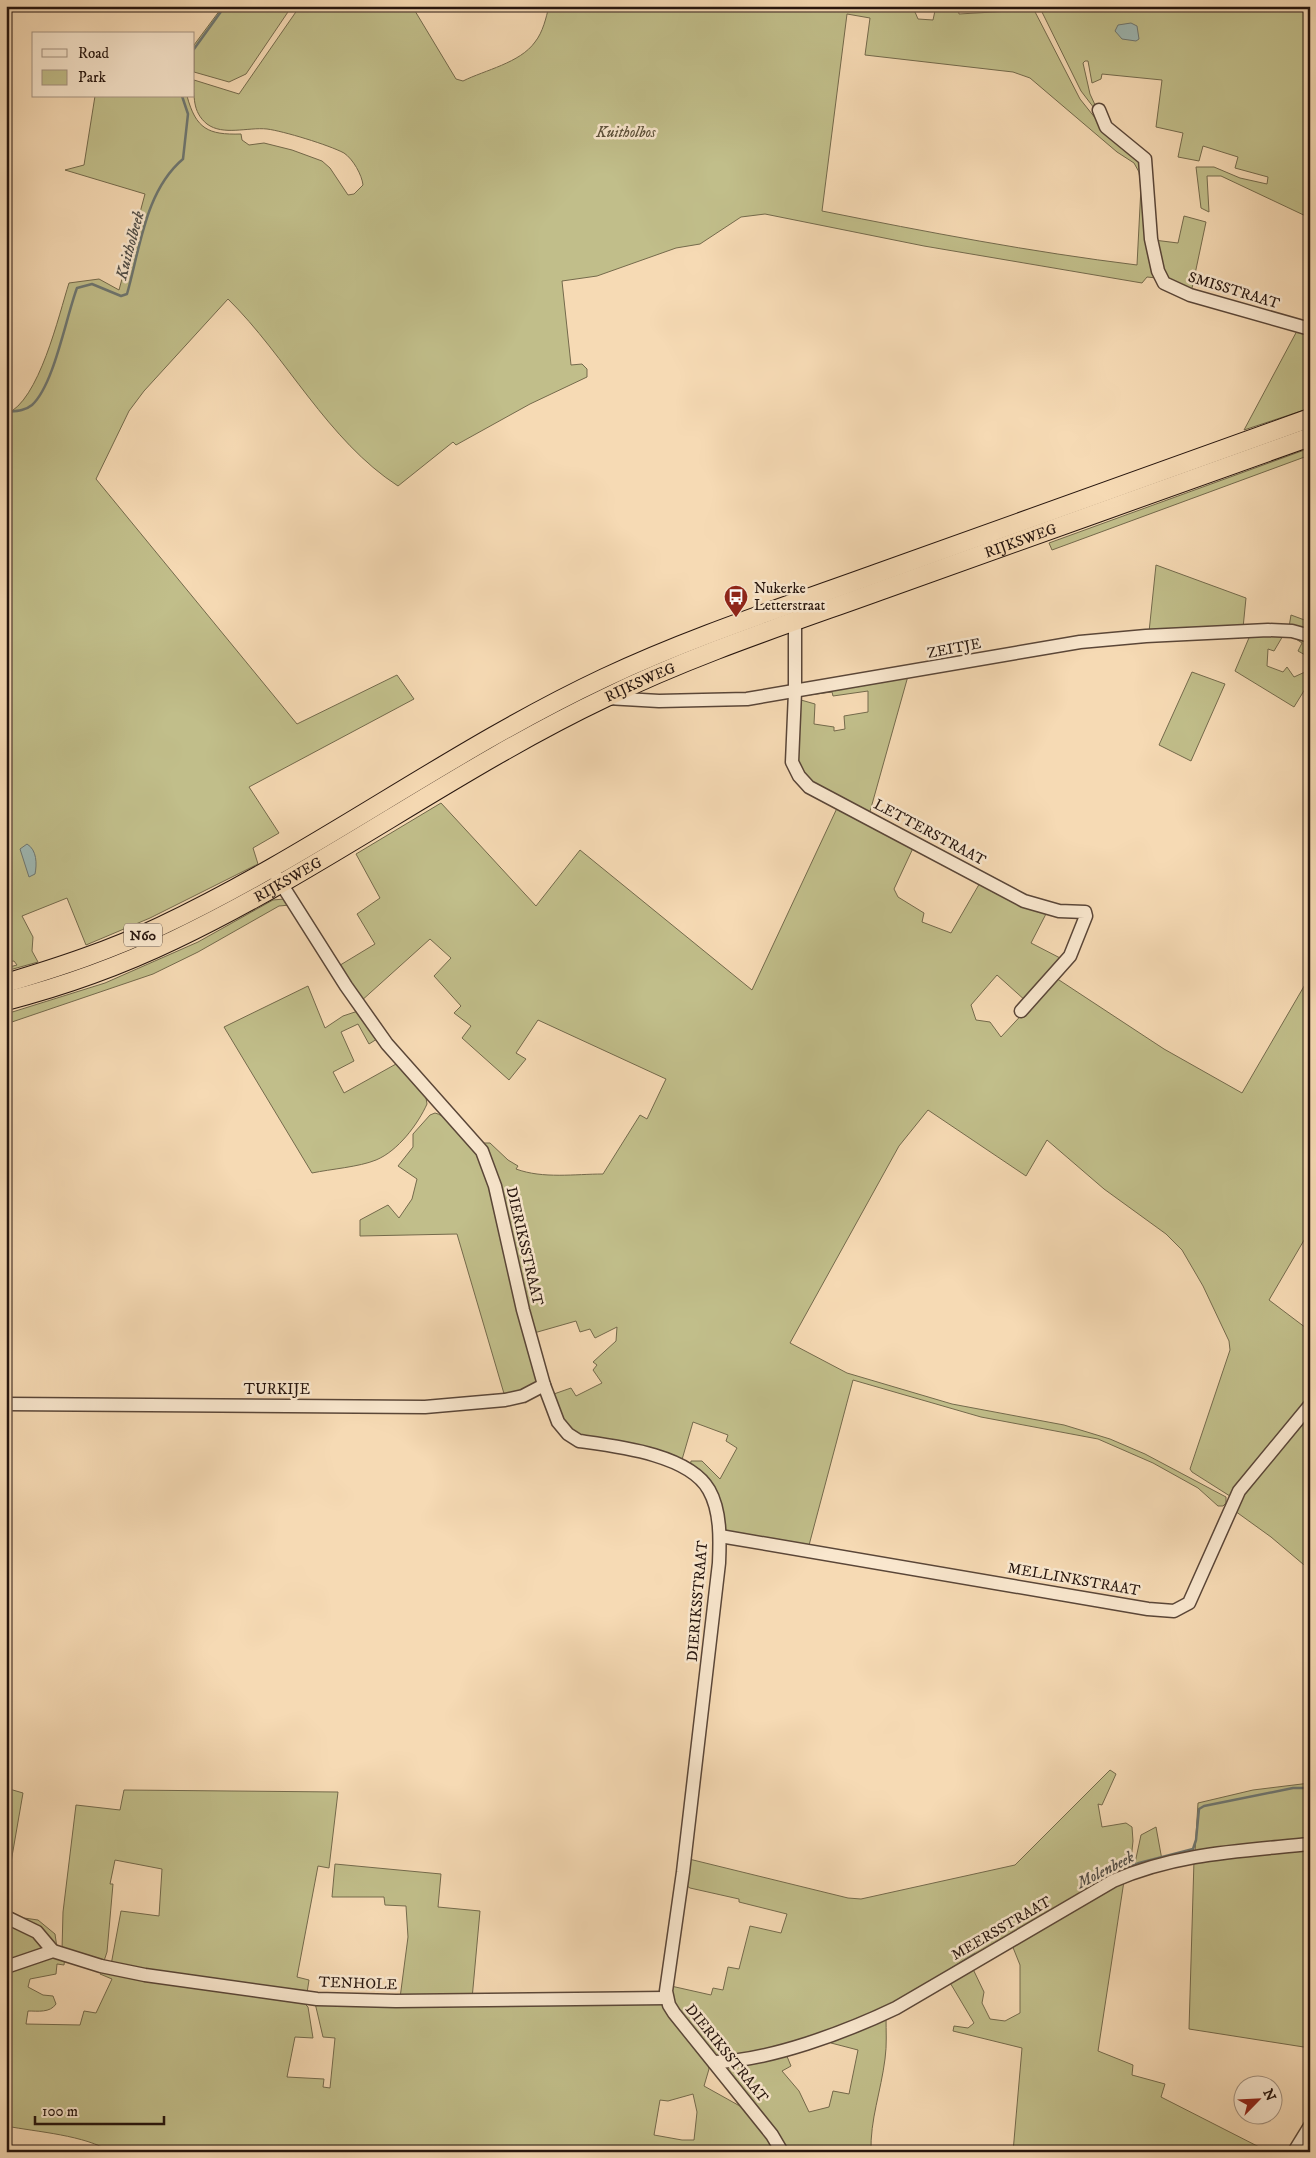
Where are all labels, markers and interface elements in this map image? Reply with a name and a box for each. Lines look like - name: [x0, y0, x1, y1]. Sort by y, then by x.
- legend: [32, 32, 195, 98]
- text: Road: [78, 44, 110, 63]
- text: Park: [78, 68, 107, 87]
- park label: Kuitholbos: [595, 123, 656, 142]
- water label: Kuitholbeek: [111, 209, 149, 283]
- street label: SMISSTRAAT: [1186, 268, 1283, 314]
- street label: RIJKSWEG: [982, 519, 1060, 563]
- place label: Nukerke Letterstraat: [754, 579, 826, 615]
- bus stop icon: Nukerke Letterstraat: [723, 584, 749, 618]
- street label: ZEITJE: [926, 634, 983, 663]
- street label: RIJKSWEG: [602, 658, 679, 707]
- street label: LETTERSTRAAT: [870, 795, 990, 870]
- street label: RIJKSWEG: [251, 853, 326, 907]
- road number: N60: [124, 924, 162, 946]
- street label: DIERIKSSTRAAT: [502, 1185, 548, 1308]
- street label: TURKIJE: [244, 1380, 311, 1399]
- street label: DIERIKSSTRAAT: [683, 1539, 712, 1662]
- street label: MELLINKSTRAAT: [1006, 1558, 1142, 1601]
- water label: Molenbeek: [1072, 1847, 1138, 1893]
- street label: MEERSSTRAAT: [948, 1892, 1055, 1965]
- street label: TENHOLE: [318, 1973, 398, 1994]
- street label: DIERIKSSTRAAT: [681, 2000, 773, 2107]
- north arrow: [1234, 2076, 1284, 2126]
- text: N: [1258, 2086, 1280, 2104]
- scale bar: [35, 2093, 164, 2125]
- text: 100 m: [42, 2102, 78, 2121]

